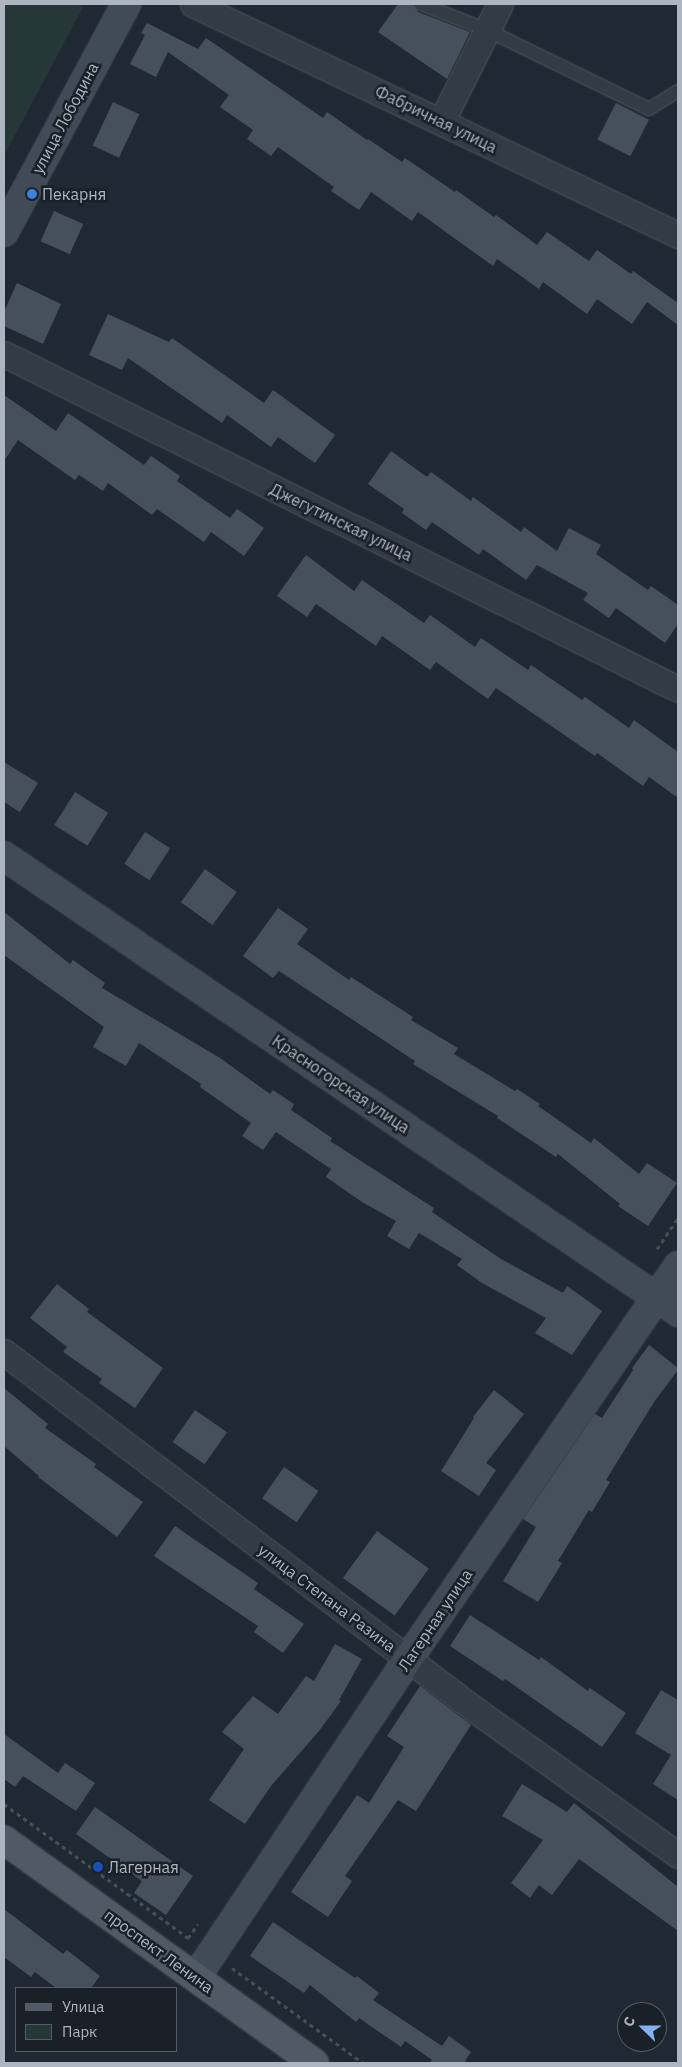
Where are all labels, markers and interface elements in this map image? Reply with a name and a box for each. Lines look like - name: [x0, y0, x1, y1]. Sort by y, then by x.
- street label: улица Лободина: [28, 59, 102, 177]
- street label: Фабричная улица: [372, 81, 500, 157]
- place label: Пекарня: [42, 184, 106, 204]
- marker: Пекарня: [26, 188, 38, 200]
- street label: Джегутинская улица: [267, 479, 415, 565]
- street label: Красногорская улица: [269, 1031, 413, 1137]
- street label: улица Степана Разина: [255, 1540, 399, 1656]
- street label: Лагерная улица: [394, 1565, 476, 1675]
- place label: Лагерная: [108, 1857, 179, 1877]
- marker: Лагерная: [92, 1861, 104, 1873]
- street label: проспект Ленина: [101, 1905, 217, 1997]
- legend: [15, 1987, 178, 2052]
- text: Улица: [62, 1997, 104, 2016]
- north arrow: [617, 2002, 667, 2052]
- text: С: [619, 2014, 639, 2029]
- text: Парк: [62, 2022, 97, 2041]

